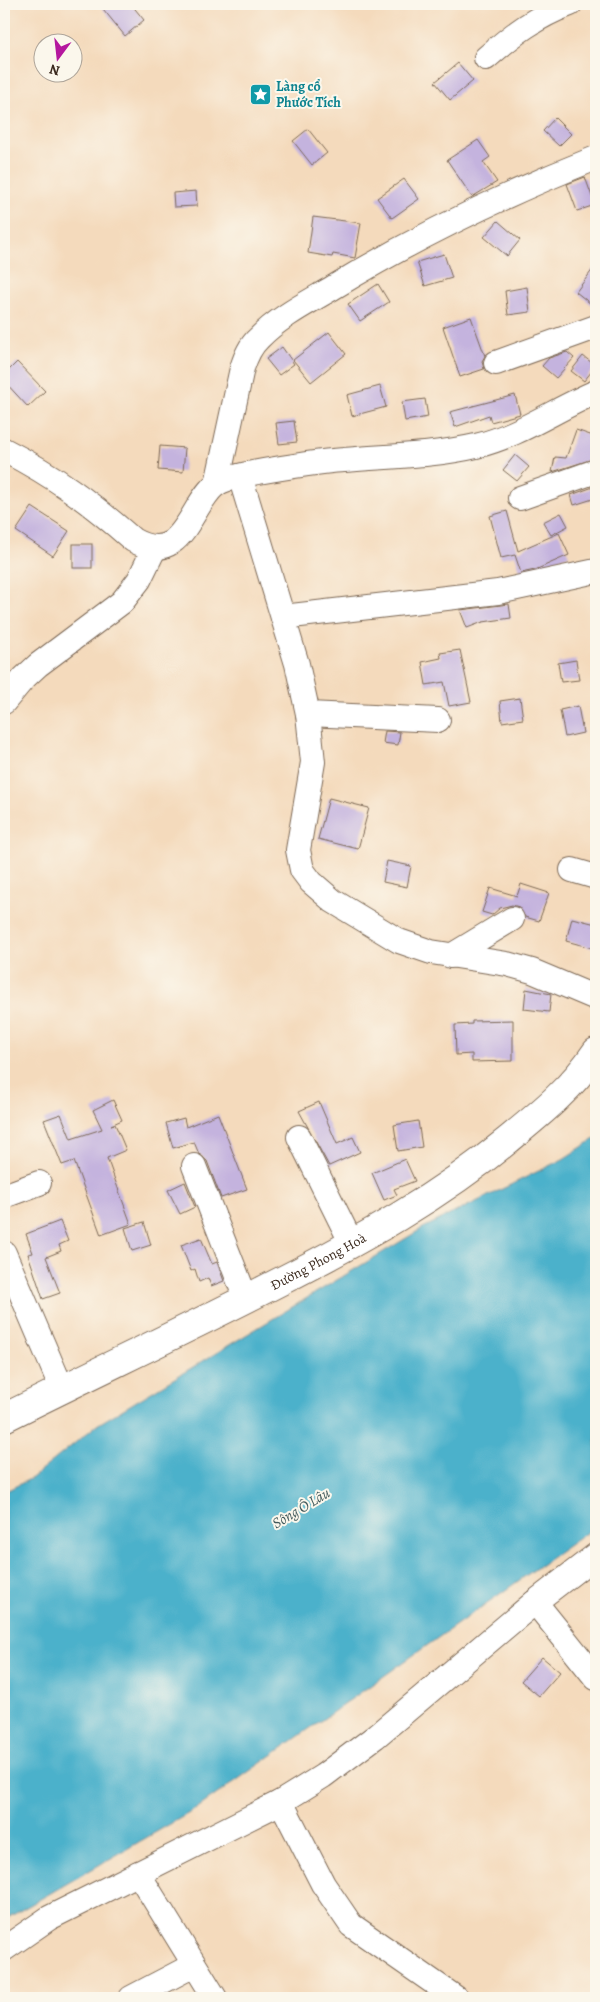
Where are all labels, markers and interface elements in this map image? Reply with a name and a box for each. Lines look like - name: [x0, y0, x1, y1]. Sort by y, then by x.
- north arrow: [32, 32, 82, 82]
- text: N: [47, 60, 62, 81]
- place label: Làng cổ Phước Tích: [276, 77, 341, 112]
- place icon: Làng cổ Phước Tích: [248, 82, 272, 106]
- street label: Đường Phong Hoà: [267, 1228, 370, 1294]
- water label: Sông Ô Lâu: [268, 1483, 334, 1533]

